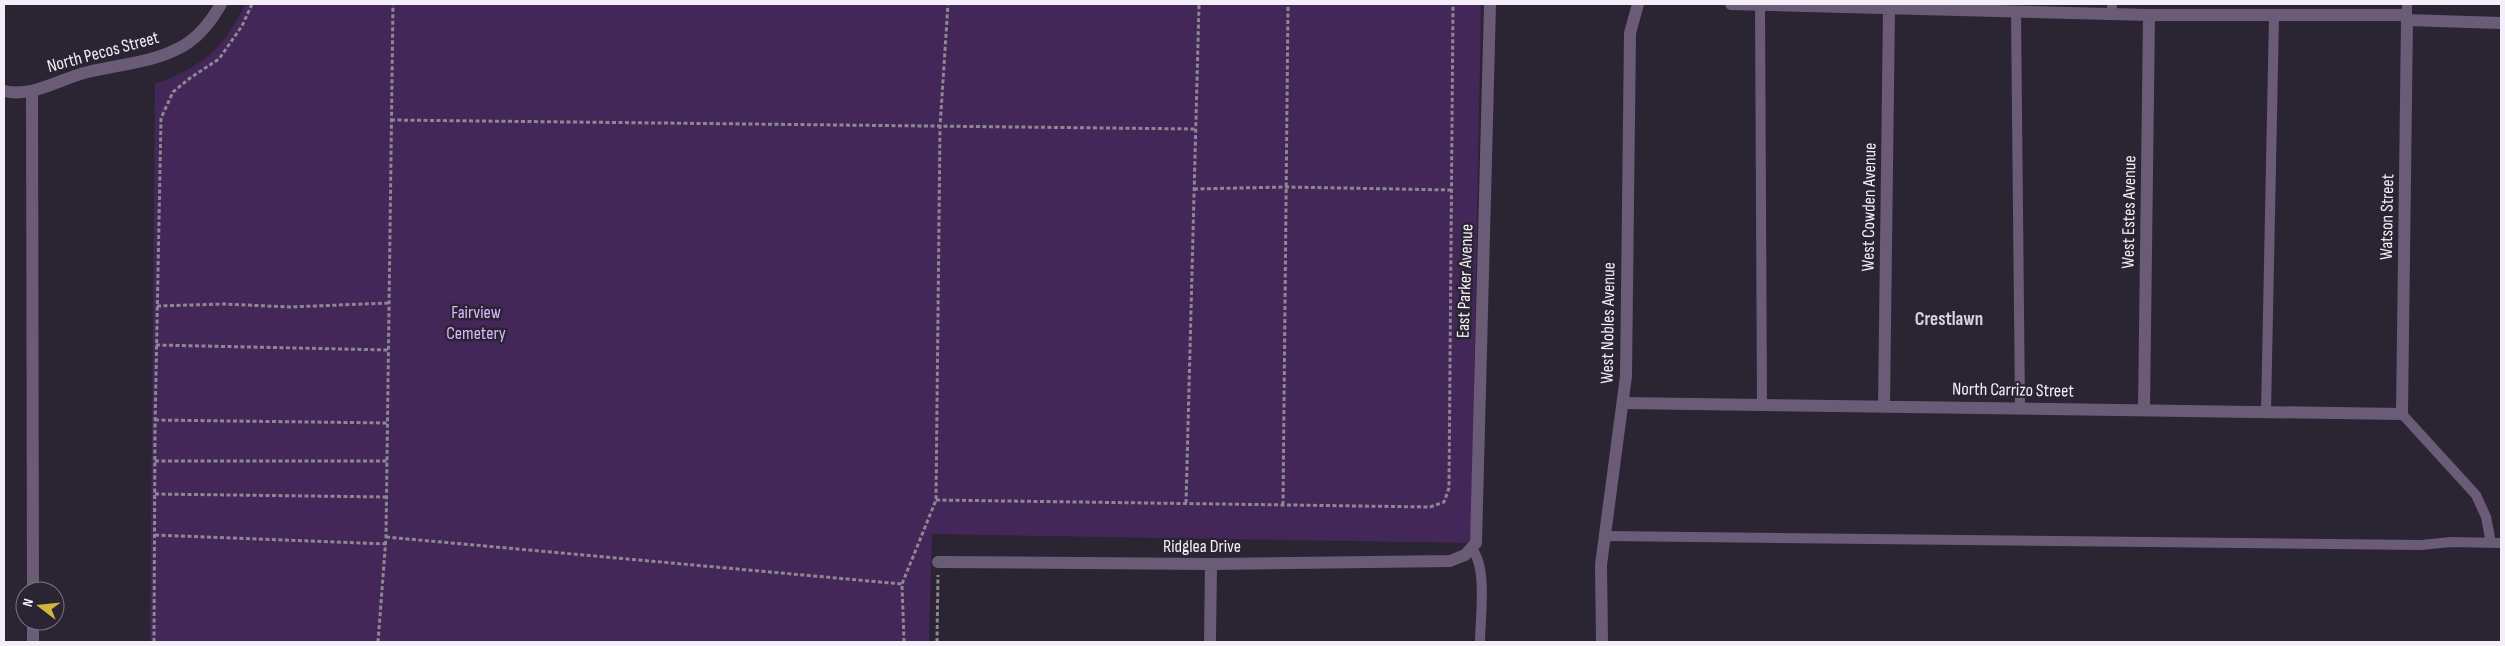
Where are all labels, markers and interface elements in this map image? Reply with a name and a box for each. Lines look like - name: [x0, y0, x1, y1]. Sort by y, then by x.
- street label: North Pecos Street: [45, 27, 162, 77]
- street label: West Cowden Avenue: [1857, 142, 1881, 272]
- street label: West Estes Avenue: [2118, 155, 2140, 269]
- street label: Watson Street: [2376, 173, 2398, 260]
- street label: East Parker Avenue: [1453, 224, 1477, 338]
- street label: West Nobles Avenue: [1596, 262, 1620, 384]
- park label: Fairview Cemetery: [446, 302, 506, 344]
- district label: Crestlawn: [1915, 308, 1983, 331]
- street label: North Carrizo Street: [1952, 378, 2074, 402]
- street label: Ridglea Drive: [1163, 536, 1241, 557]
- north arrow: [15, 581, 65, 631]
- text: N: [19, 597, 37, 608]

